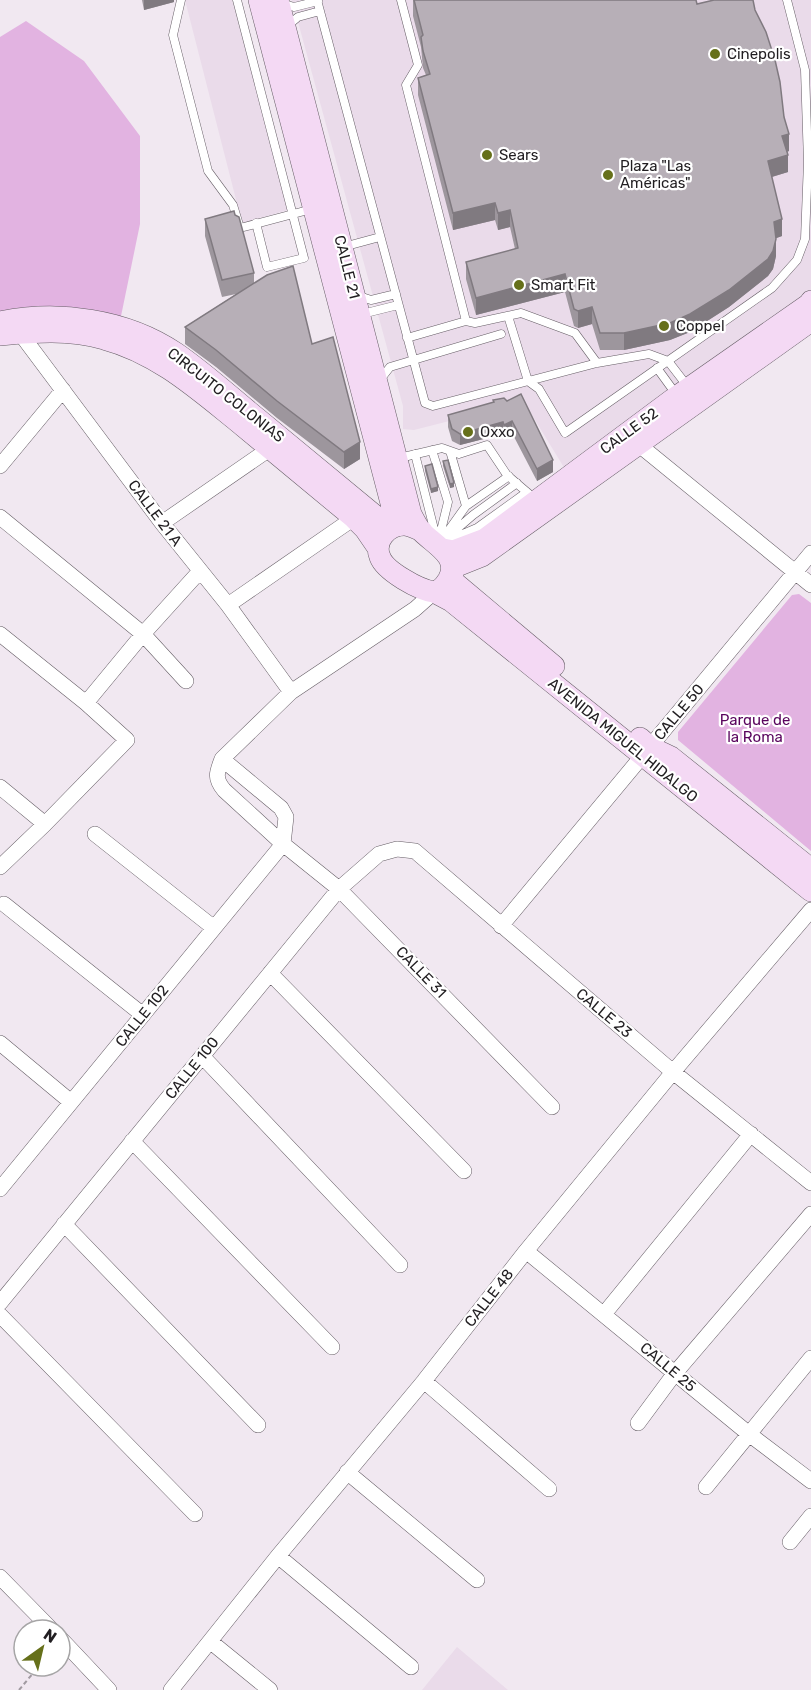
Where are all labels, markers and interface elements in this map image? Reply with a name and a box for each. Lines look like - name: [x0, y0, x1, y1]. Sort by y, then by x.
- place label: Cinepolis: [727, 45, 791, 63]
- marker: Cinepolis: [708, 47, 722, 61]
- place label: Sears: [499, 146, 539, 164]
- marker: Sears: [480, 148, 494, 162]
- place label: Plaza "Las Américas": [620, 157, 691, 192]
- marker: Plaza "Las Américas": [601, 168, 615, 182]
- street label: CALLE 21: [330, 233, 364, 301]
- place label: Smart Fit: [531, 276, 596, 294]
- marker: Smart Fit: [512, 278, 526, 292]
- place label: Coppel: [676, 317, 725, 335]
- marker: Coppel: [657, 319, 671, 333]
- street label: CIRCUITO COLONIAS: [164, 344, 288, 446]
- street label: CALLE 52: [596, 404, 662, 458]
- place label: Oxxo: [480, 423, 515, 441]
- marker: Oxxo: [461, 425, 475, 439]
- street label: CALLE 21 A: [124, 476, 186, 550]
- street label: AVENIDA MIGUEL HIDALGO: [544, 674, 702, 806]
- street label: CALLE 50: [650, 680, 708, 744]
- park label: Parque de la Roma: [720, 711, 790, 746]
- street label: CALLE 31: [392, 942, 450, 1002]
- street label: CALLE 102: [112, 981, 173, 1051]
- street label: CALLE 23: [572, 984, 636, 1042]
- street label: CALLE 100: [161, 1033, 223, 1103]
- street label: CALLE 48: [461, 1265, 517, 1331]
- street label: CALLE 25: [636, 1338, 700, 1396]
- north arrow: [12, 1618, 72, 1678]
- text: N: [40, 1625, 60, 1647]

